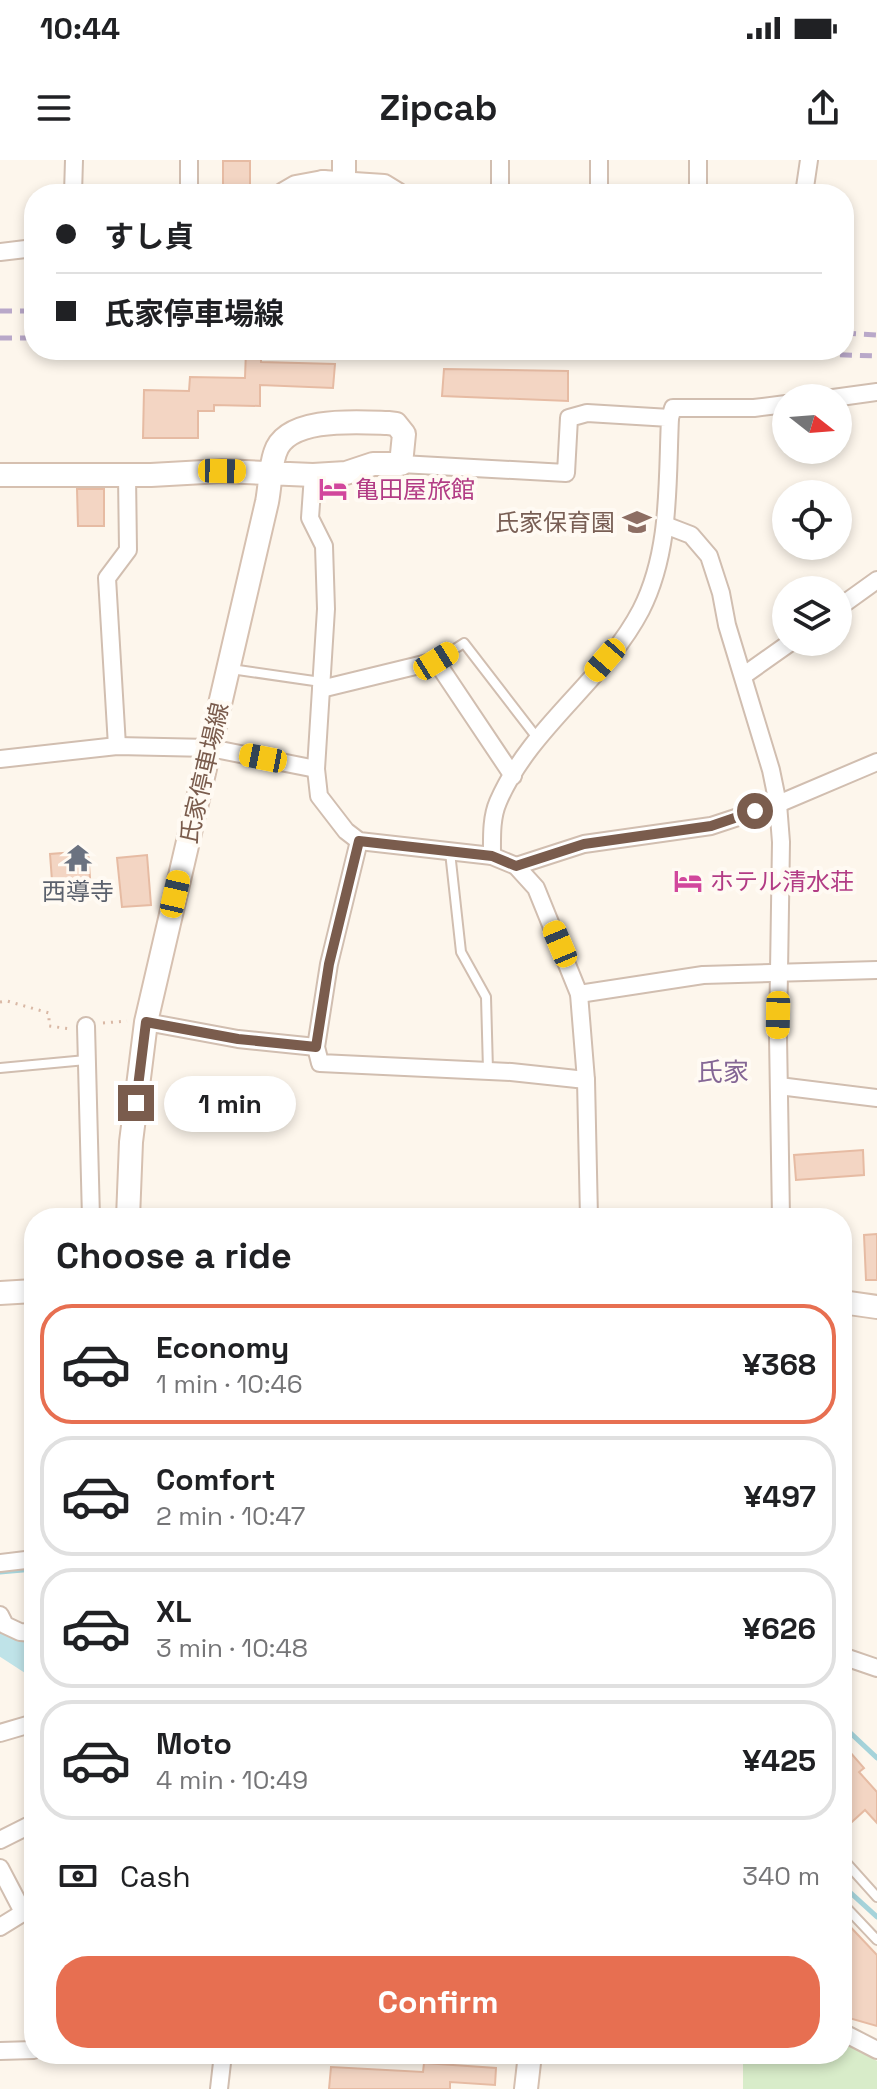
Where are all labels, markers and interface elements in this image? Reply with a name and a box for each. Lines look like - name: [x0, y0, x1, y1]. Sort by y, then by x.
- text: 10:44: [40, 9, 120, 48]
- text: Zipcab: [379, 85, 498, 131]
- icon: menu: [32, 86, 76, 130]
- icon: share: [801, 86, 845, 130]
- text: すし貞: [104, 217, 194, 256]
- text: 氏家停車場線: [104, 294, 284, 333]
- north arrow: [772, 384, 852, 464]
- map controls: [772, 384, 852, 656]
- car: [198, 459, 246, 483]
- hotel icon: 亀田屋旅館: [318, 474, 348, 504]
- place label: 亀田屋旅館: [355, 474, 475, 505]
- button: locate: [772, 480, 852, 560]
- place label: 氏家保育園: [495, 507, 615, 538]
- school or university icon: 氏家保育園: [622, 507, 652, 537]
- button: layers: [772, 576, 852, 656]
- car: [580, 634, 630, 686]
- car: [409, 638, 463, 684]
- street label: 氏家停車場線: [173, 699, 235, 847]
- car: [237, 742, 289, 774]
- route start: [737, 793, 773, 829]
- temple icon: 西導寺: [63, 843, 93, 873]
- hotel icon: ホテル清水荘: [673, 866, 703, 896]
- place label: ホテル清水荘: [710, 866, 854, 897]
- car: [158, 868, 192, 920]
- place label: 西導寺: [42, 876, 114, 907]
- car: [540, 917, 580, 971]
- car: [766, 991, 790, 1039]
- district label: 氏家: [697, 1055, 749, 1089]
- callout: 1 min: [164, 1075, 296, 1131]
- route end: [118, 1085, 154, 1121]
- text: 1 min: [198, 1087, 262, 1121]
- text: Choose a ride: [56, 1233, 292, 1279]
- icon: car: [60, 1328, 132, 1400]
- text: Economy: [156, 1328, 289, 1367]
- text: ¥368: [743, 1345, 816, 1384]
- text: 1 min · 10:46: [156, 1367, 303, 1401]
- icon: car: [60, 1460, 132, 1532]
- text: Comfort: [156, 1460, 275, 1499]
- text: ¥497: [744, 1477, 816, 1516]
- text: 2 min · 10:47: [156, 1499, 305, 1533]
- icon: car: [60, 1592, 132, 1664]
- text: XL: [156, 1592, 192, 1631]
- text: ¥626: [743, 1609, 816, 1648]
- text: 3 min · 10:48: [156, 1631, 308, 1665]
- icon: car: [60, 1724, 132, 1796]
- text: Moto: [156, 1724, 232, 1763]
- text: ¥425: [743, 1741, 816, 1780]
- text: 4 min · 10:49: [156, 1763, 308, 1797]
- icon: cash: [56, 1854, 100, 1898]
- text: Cash: [120, 1857, 191, 1896]
- text: 340 m: [742, 1859, 820, 1893]
- button: Confirm: [56, 1956, 820, 2048]

